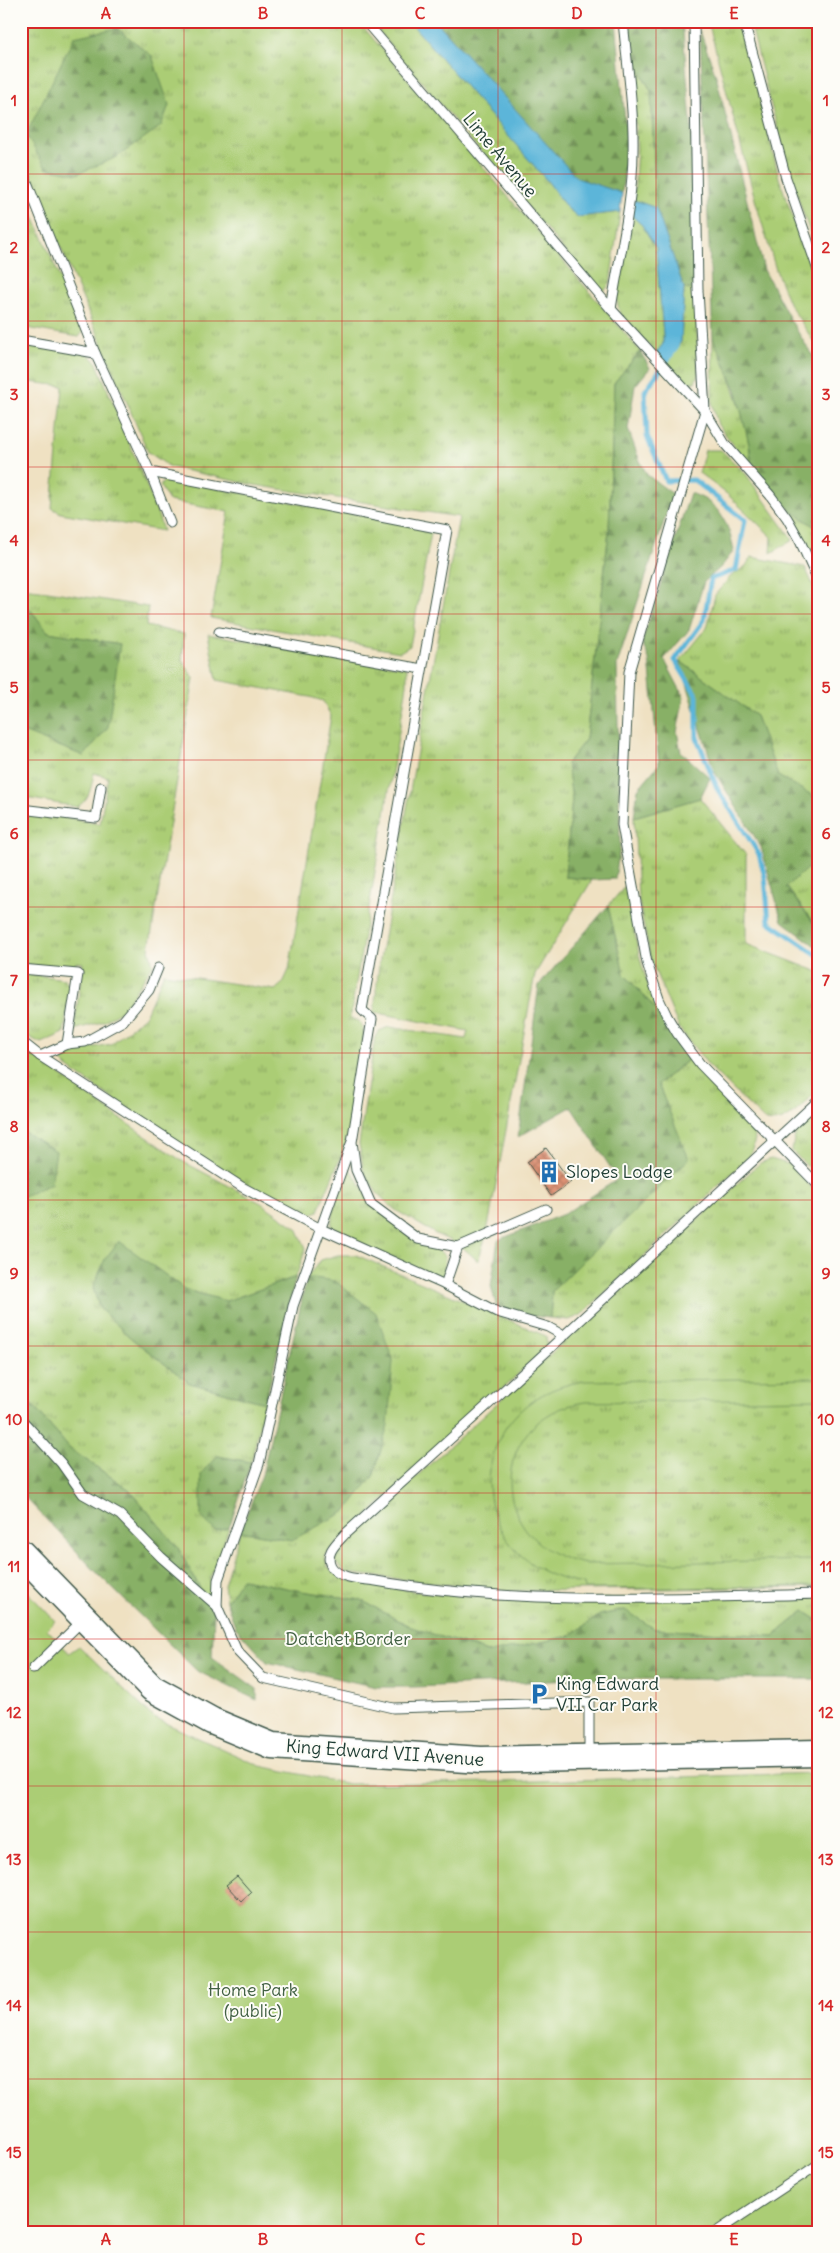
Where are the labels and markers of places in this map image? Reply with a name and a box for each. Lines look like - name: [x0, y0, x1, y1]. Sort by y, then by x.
- building icon: Slopes Lodge: [536, 1159, 562, 1185]
- place label: Slopes Lodge: [566, 1160, 673, 1183]
- place label: King Edward VII Car Park: [556, 1672, 659, 1716]
- parking icon: King Edward VII Car Park: [526, 1681, 552, 1707]

